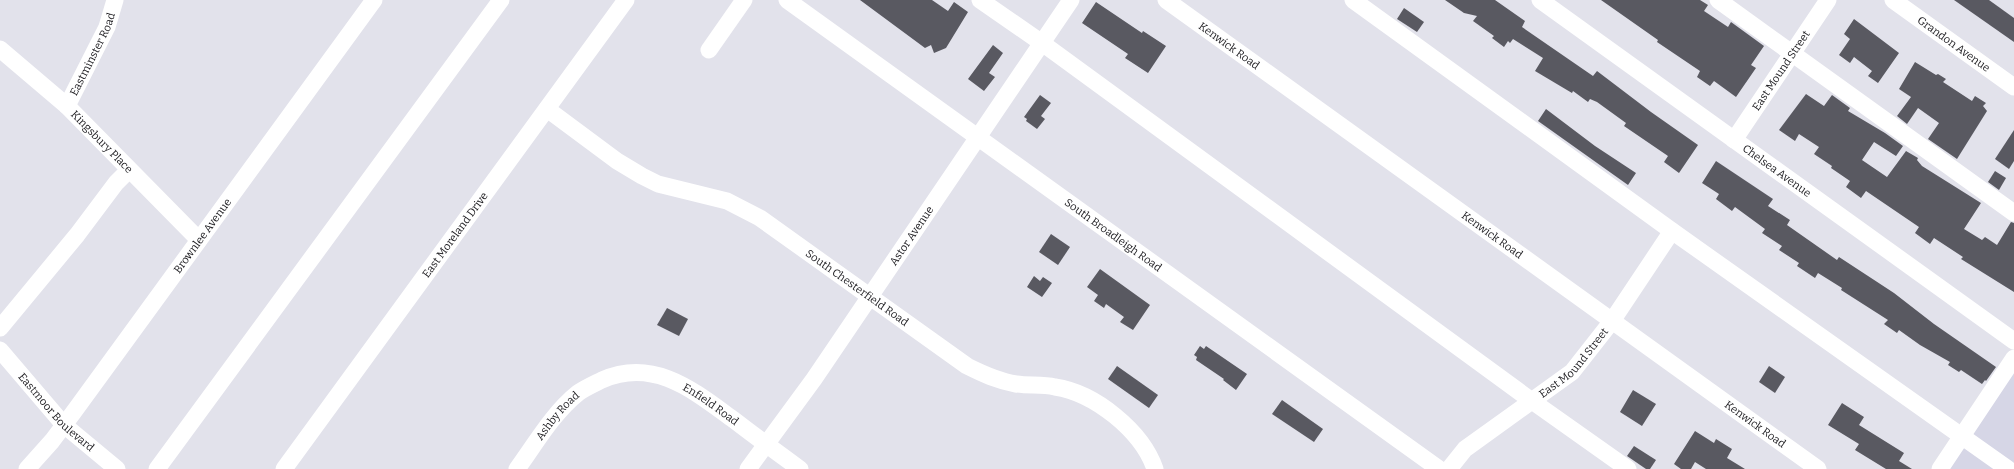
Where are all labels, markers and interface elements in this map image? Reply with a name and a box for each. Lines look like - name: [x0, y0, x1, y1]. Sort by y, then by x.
- street label: Eastminster Road: [67, 11, 118, 98]
- street label: Grandon Avenue: [1915, 14, 1992, 75]
- street label: Kenwick Road: [1196, 20, 1262, 72]
- street label: East Mound Street: [1750, 28, 1813, 113]
- street label: Kingsbury Place: [68, 108, 135, 176]
- street label: Chelsea Avenue: [1740, 142, 1813, 200]
- street label: East Moreland Drive: [420, 190, 491, 280]
- street label: Brownlee Avenue: [171, 196, 234, 276]
- street label: South Broadleigh Road: [1062, 196, 1164, 275]
- street label: Astor Avenue: [887, 204, 936, 268]
- street label: Kenwick Road: [1459, 209, 1525, 262]
- street label: South Chesterfield Road: [803, 247, 911, 329]
- street label: East Mound Street: [1537, 325, 1611, 401]
- street label: Eastmoor Boulevard: [15, 370, 97, 455]
- street label: Enfield Road: [681, 381, 741, 428]
- street label: Ashby Road: [533, 389, 582, 443]
- street label: Kenwick Road: [1722, 398, 1788, 451]

